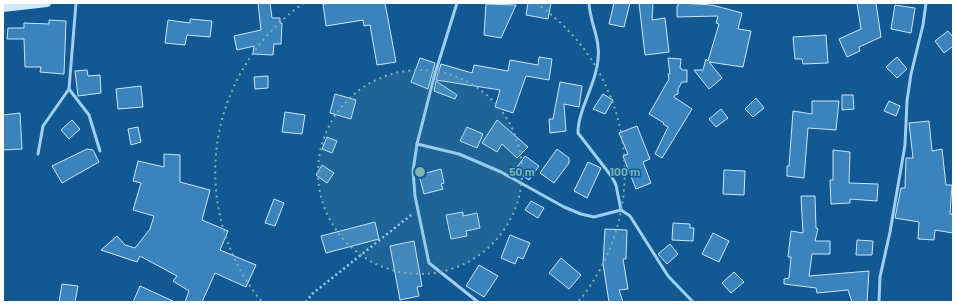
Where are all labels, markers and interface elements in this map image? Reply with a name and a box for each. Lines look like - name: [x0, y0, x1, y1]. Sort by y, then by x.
- text: 50 m: [509, 164, 535, 178]
- text: 100 m: [610, 164, 640, 178]
- centre of rings: [413, 165, 427, 179]

